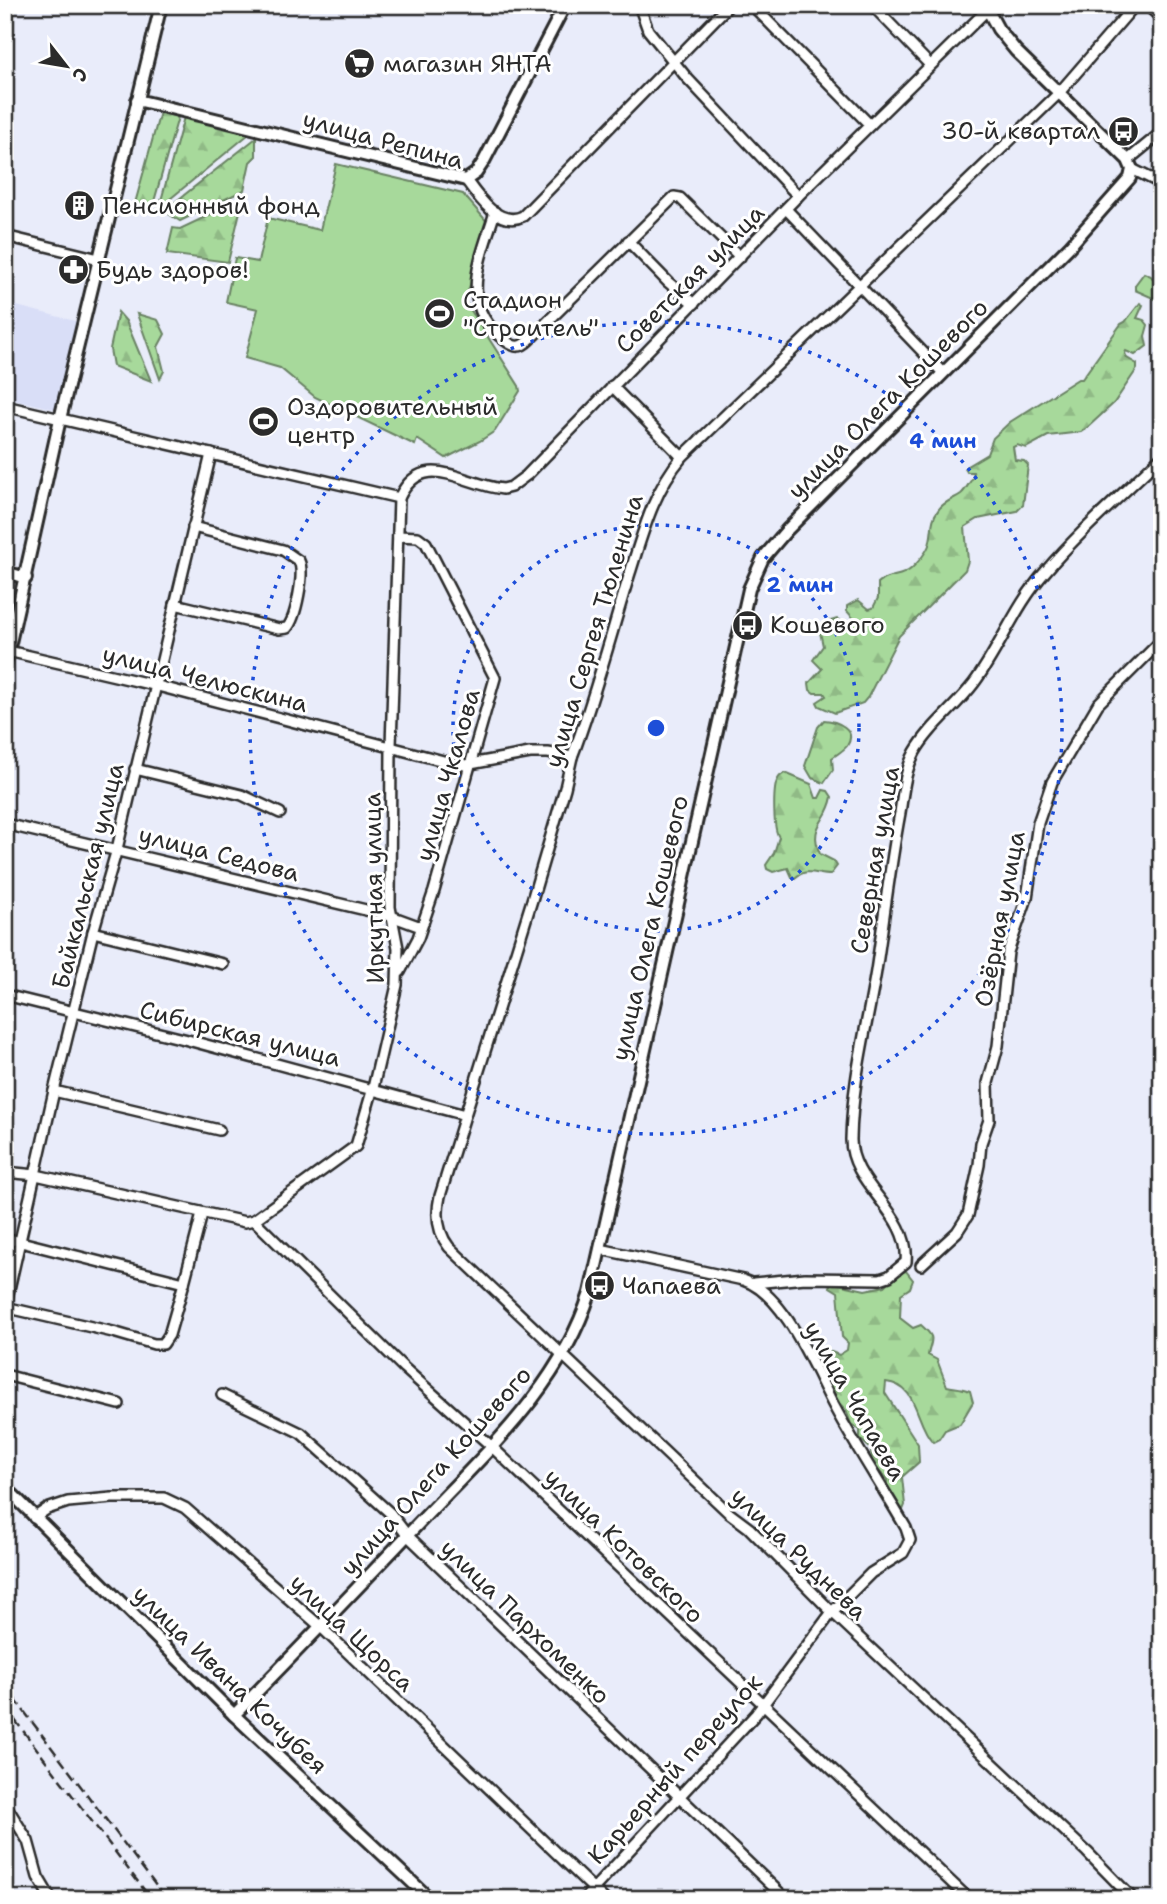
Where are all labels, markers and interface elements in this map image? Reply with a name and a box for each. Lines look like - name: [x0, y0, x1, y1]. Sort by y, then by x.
- north arrow: [32, 32, 102, 102]
- supermarket icon: магазин ЯНТА: [343, 47, 377, 81]
- place label: магазин ЯНТА: [383, 48, 552, 80]
- text: С: [66, 63, 94, 86]
- street label: улица Репина: [299, 103, 467, 177]
- bus stop icon: 30-й квартал: [1106, 114, 1140, 148]
- place label: 30-й квартал: [941, 115, 1100, 147]
- building icon: Пенсионный фонд: [63, 189, 97, 223]
- place label: Пенсионный фонд: [103, 190, 320, 222]
- street label: Советская улица: [609, 197, 772, 360]
- pharmacy icon: Будь здоров!: [56, 253, 90, 287]
- place label: Будь здоров!: [96, 254, 249, 286]
- place label: Стадион "Строитель": [463, 284, 599, 344]
- street label: улица Олега Кошевого: [781, 292, 995, 506]
- sports icon: Стадион "Строитель": [423, 297, 457, 331]
- place label: Оздоровительный центр: [287, 391, 498, 451]
- sports icon: Оздоровительный центр: [247, 404, 281, 438]
- text: 4 мин: [909, 427, 977, 455]
- street label: улица Сергея Тюленина: [537, 490, 651, 771]
- text: 2 мин: [766, 571, 834, 599]
- bus stop icon: Кошевого: [730, 608, 764, 642]
- place label: Кошевого: [770, 609, 885, 641]
- street label: улица Челюскина: [99, 638, 311, 720]
- street label: улица Чкалова: [408, 685, 488, 865]
- centre of rings: [644, 716, 668, 740]
- street label: Байкальская улица: [44, 760, 132, 992]
- street label: Северная улица: [843, 764, 907, 956]
- street label: Иркутная улица: [356, 792, 392, 984]
- street label: улица Олега Кошевого: [604, 792, 696, 1064]
- street label: улица Седова: [135, 819, 303, 889]
- street label: Озёрная улица: [967, 828, 1033, 1010]
- street label: Сибирская улица: [136, 994, 344, 1074]
- bus stop icon: Чапаева: [582, 1269, 616, 1303]
- place label: Чапаева: [622, 1270, 721, 1302]
- street label: улица Чапаева: [796, 1315, 914, 1487]
- street label: улица Олега Кошевого: [333, 1359, 539, 1583]
- street label: улица Котовского: [537, 1462, 711, 1630]
- street label: улица Руднева: [724, 1481, 874, 1627]
- street label: улица Пархоменко: [433, 1533, 617, 1711]
- street label: улица Щорса: [283, 1567, 421, 1699]
- street label: улица Ивана Кочубея: [126, 1579, 334, 1781]
- street label: Карьерный переулок: [581, 1667, 769, 1871]

